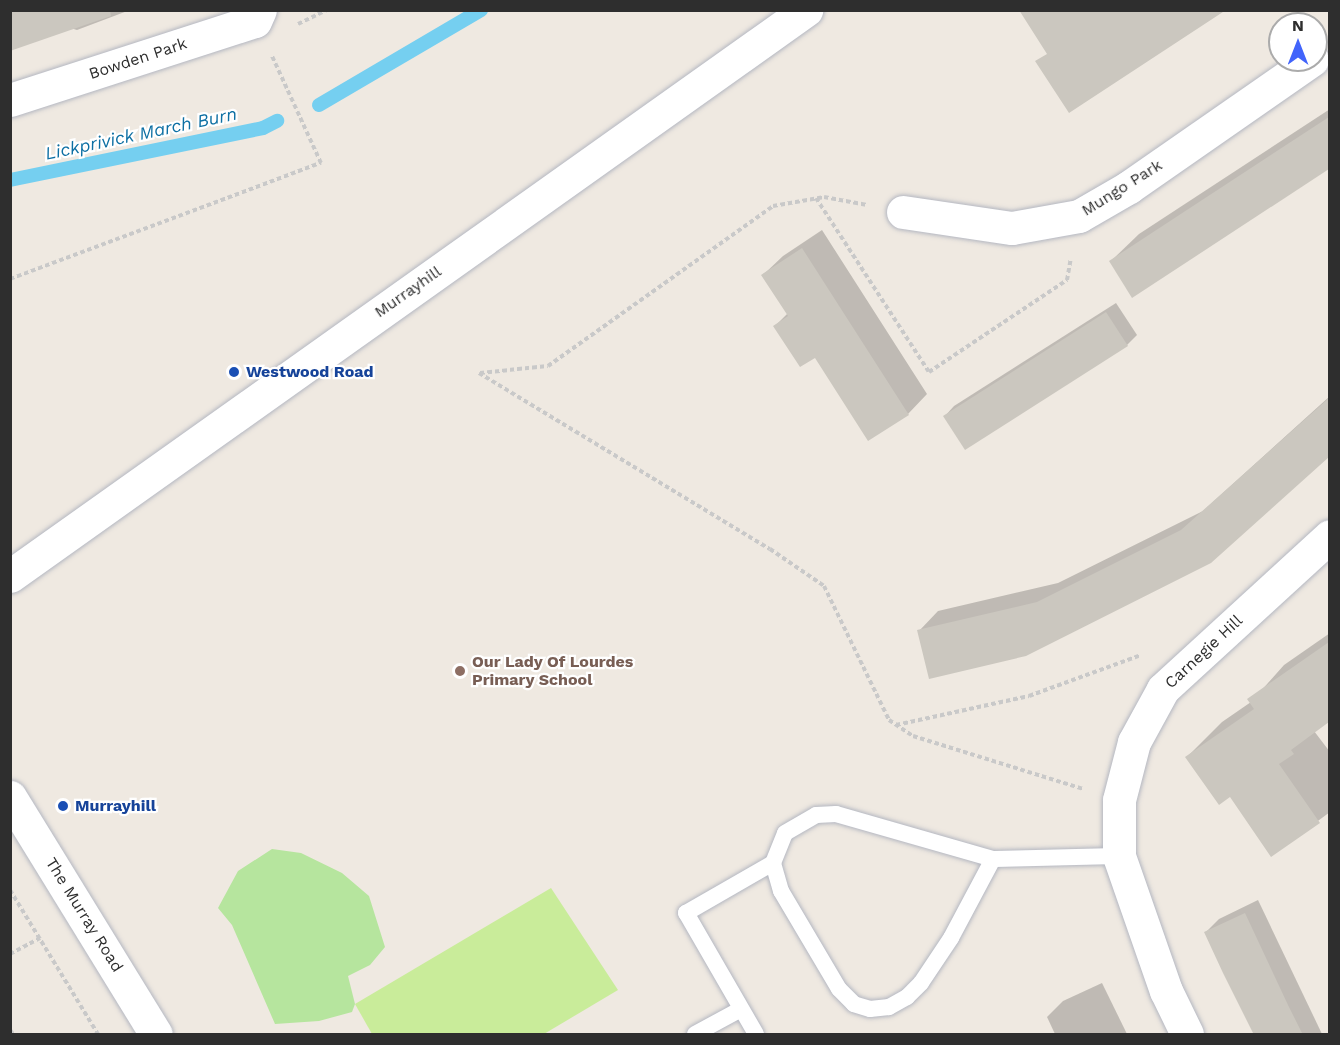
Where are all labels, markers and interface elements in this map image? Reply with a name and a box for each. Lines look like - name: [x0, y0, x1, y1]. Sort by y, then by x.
- north arrow: [1268, 12, 1328, 72]
- text: N: [1292, 16, 1304, 35]
- street label: Bowden Park: [87, 34, 189, 84]
- water label: Lickprivick March Burn: [43, 103, 239, 165]
- street label: Mungo Park: [1078, 156, 1166, 220]
- street label: Murrayhill: [371, 262, 445, 322]
- place label: Westwood Road: [246, 362, 374, 382]
- marker: Westwood Road: [227, 365, 241, 379]
- street label: Carnegie Hill: [1161, 611, 1247, 693]
- place label: Our Lady Of Lourdes Primary School: [472, 652, 634, 690]
- marker: Our Lady Of Lourdes Primary School: [453, 664, 467, 678]
- place label: Murrayhill: [75, 796, 156, 816]
- marker: Murrayhill: [56, 799, 70, 813]
- street label: The Murray Road: [41, 854, 127, 976]

